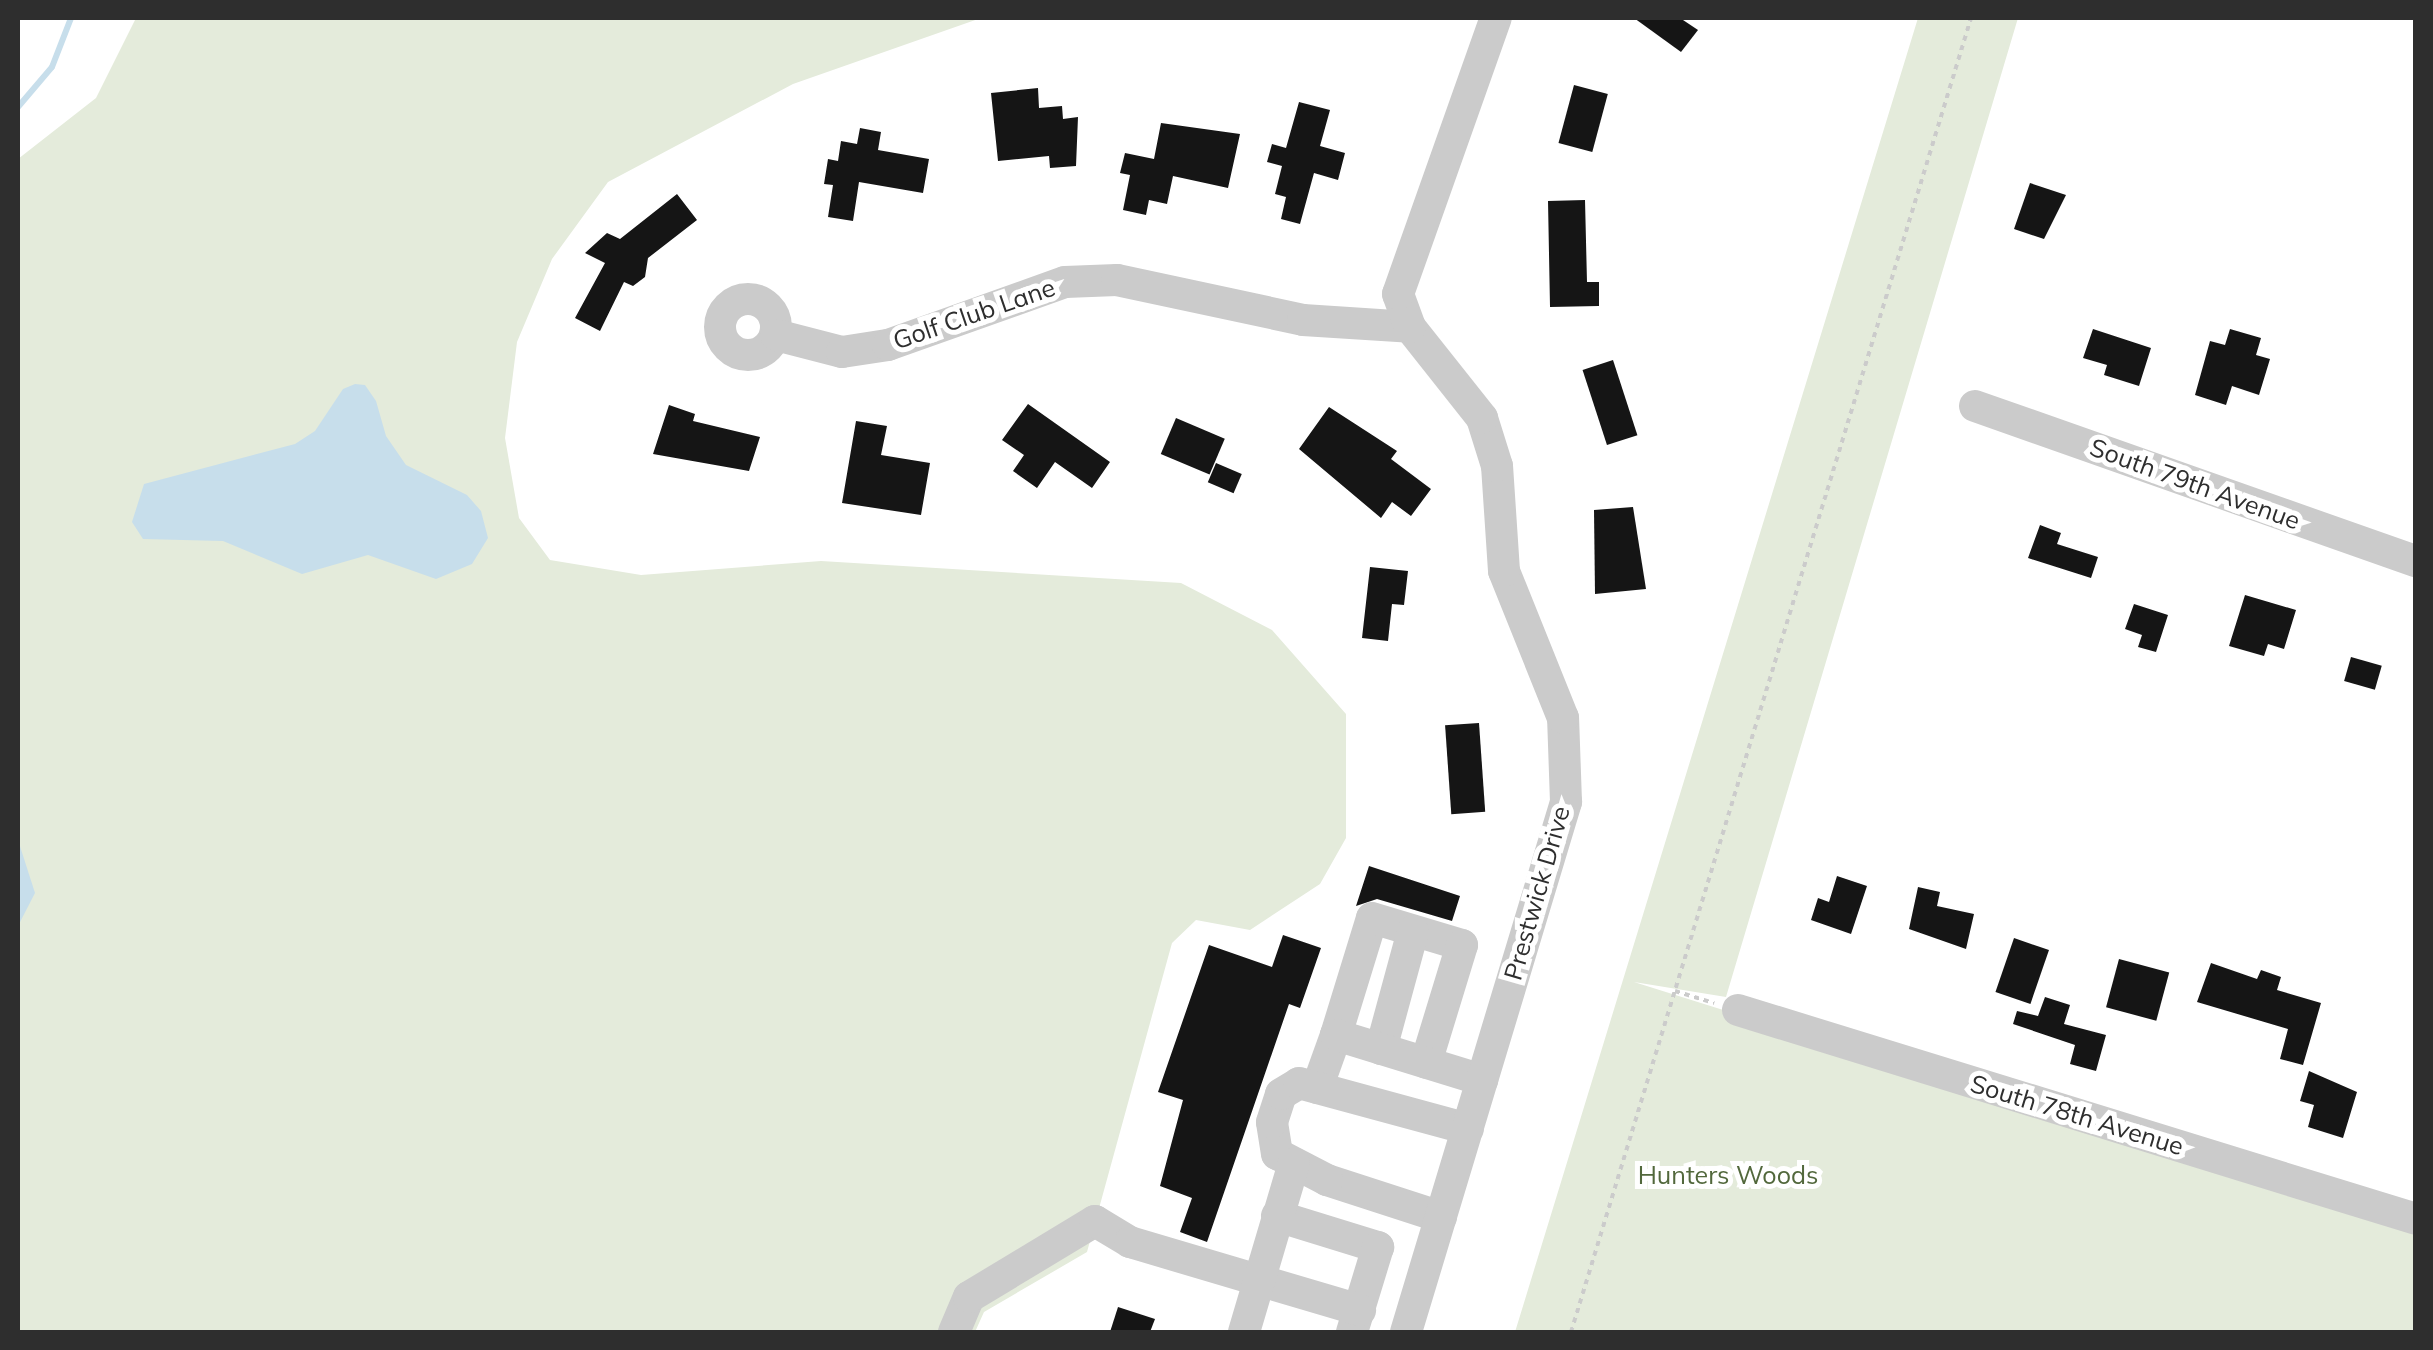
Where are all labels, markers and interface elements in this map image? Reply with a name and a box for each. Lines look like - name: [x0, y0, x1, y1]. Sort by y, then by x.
- street label: Golf Club Lane: [889, 272, 1059, 356]
- street label: South 79th Avenue: [2086, 432, 2304, 536]
- street label: Prestwick Drive: [1498, 803, 1576, 983]
- street label: South 78th Avenue: [1967, 1068, 2187, 1162]
- park label: Hunters Woods: [1638, 1160, 1818, 1190]

